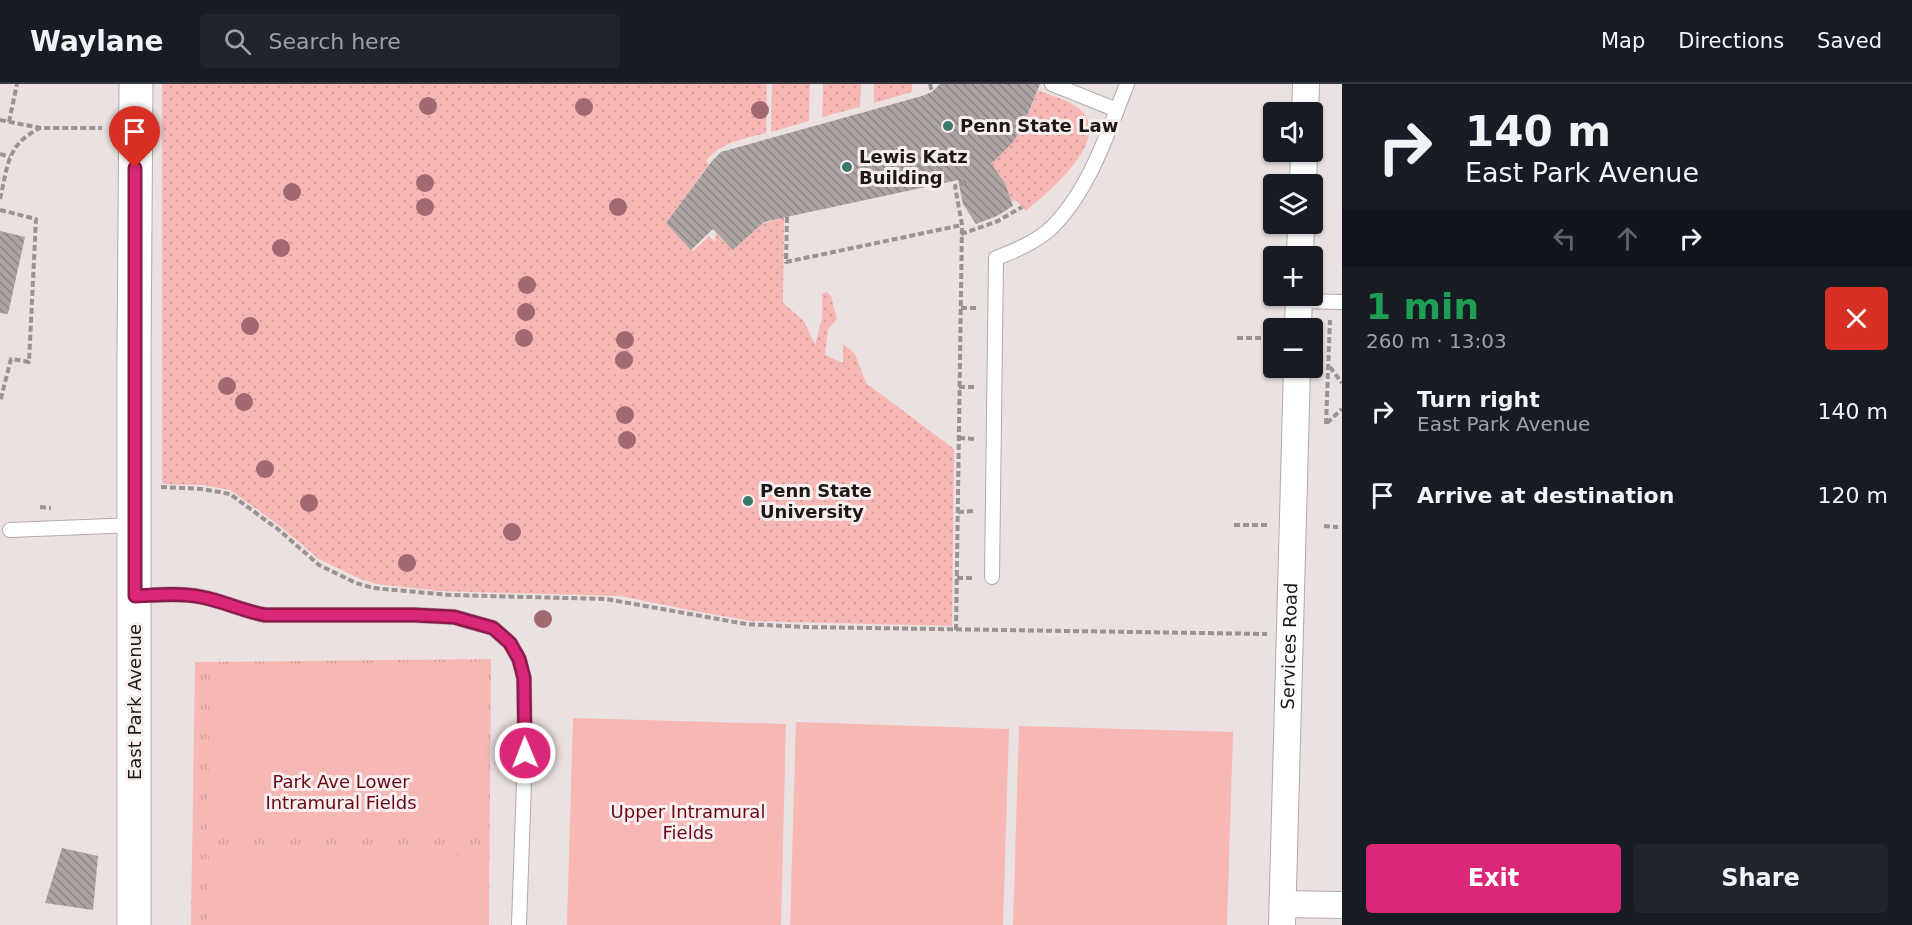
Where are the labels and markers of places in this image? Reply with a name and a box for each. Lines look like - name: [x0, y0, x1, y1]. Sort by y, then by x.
- pin: [109, 106, 160, 168]
- place label: Penn State Law: [960, 115, 1118, 136]
- marker: Penn State Law: [941, 119, 955, 133]
- place label: Lewis Katz Building: [859, 146, 968, 188]
- marker: Lewis Katz Building: [840, 160, 854, 174]
- place label: Penn State University: [760, 480, 872, 522]
- marker: Penn State University: [741, 494, 755, 508]

